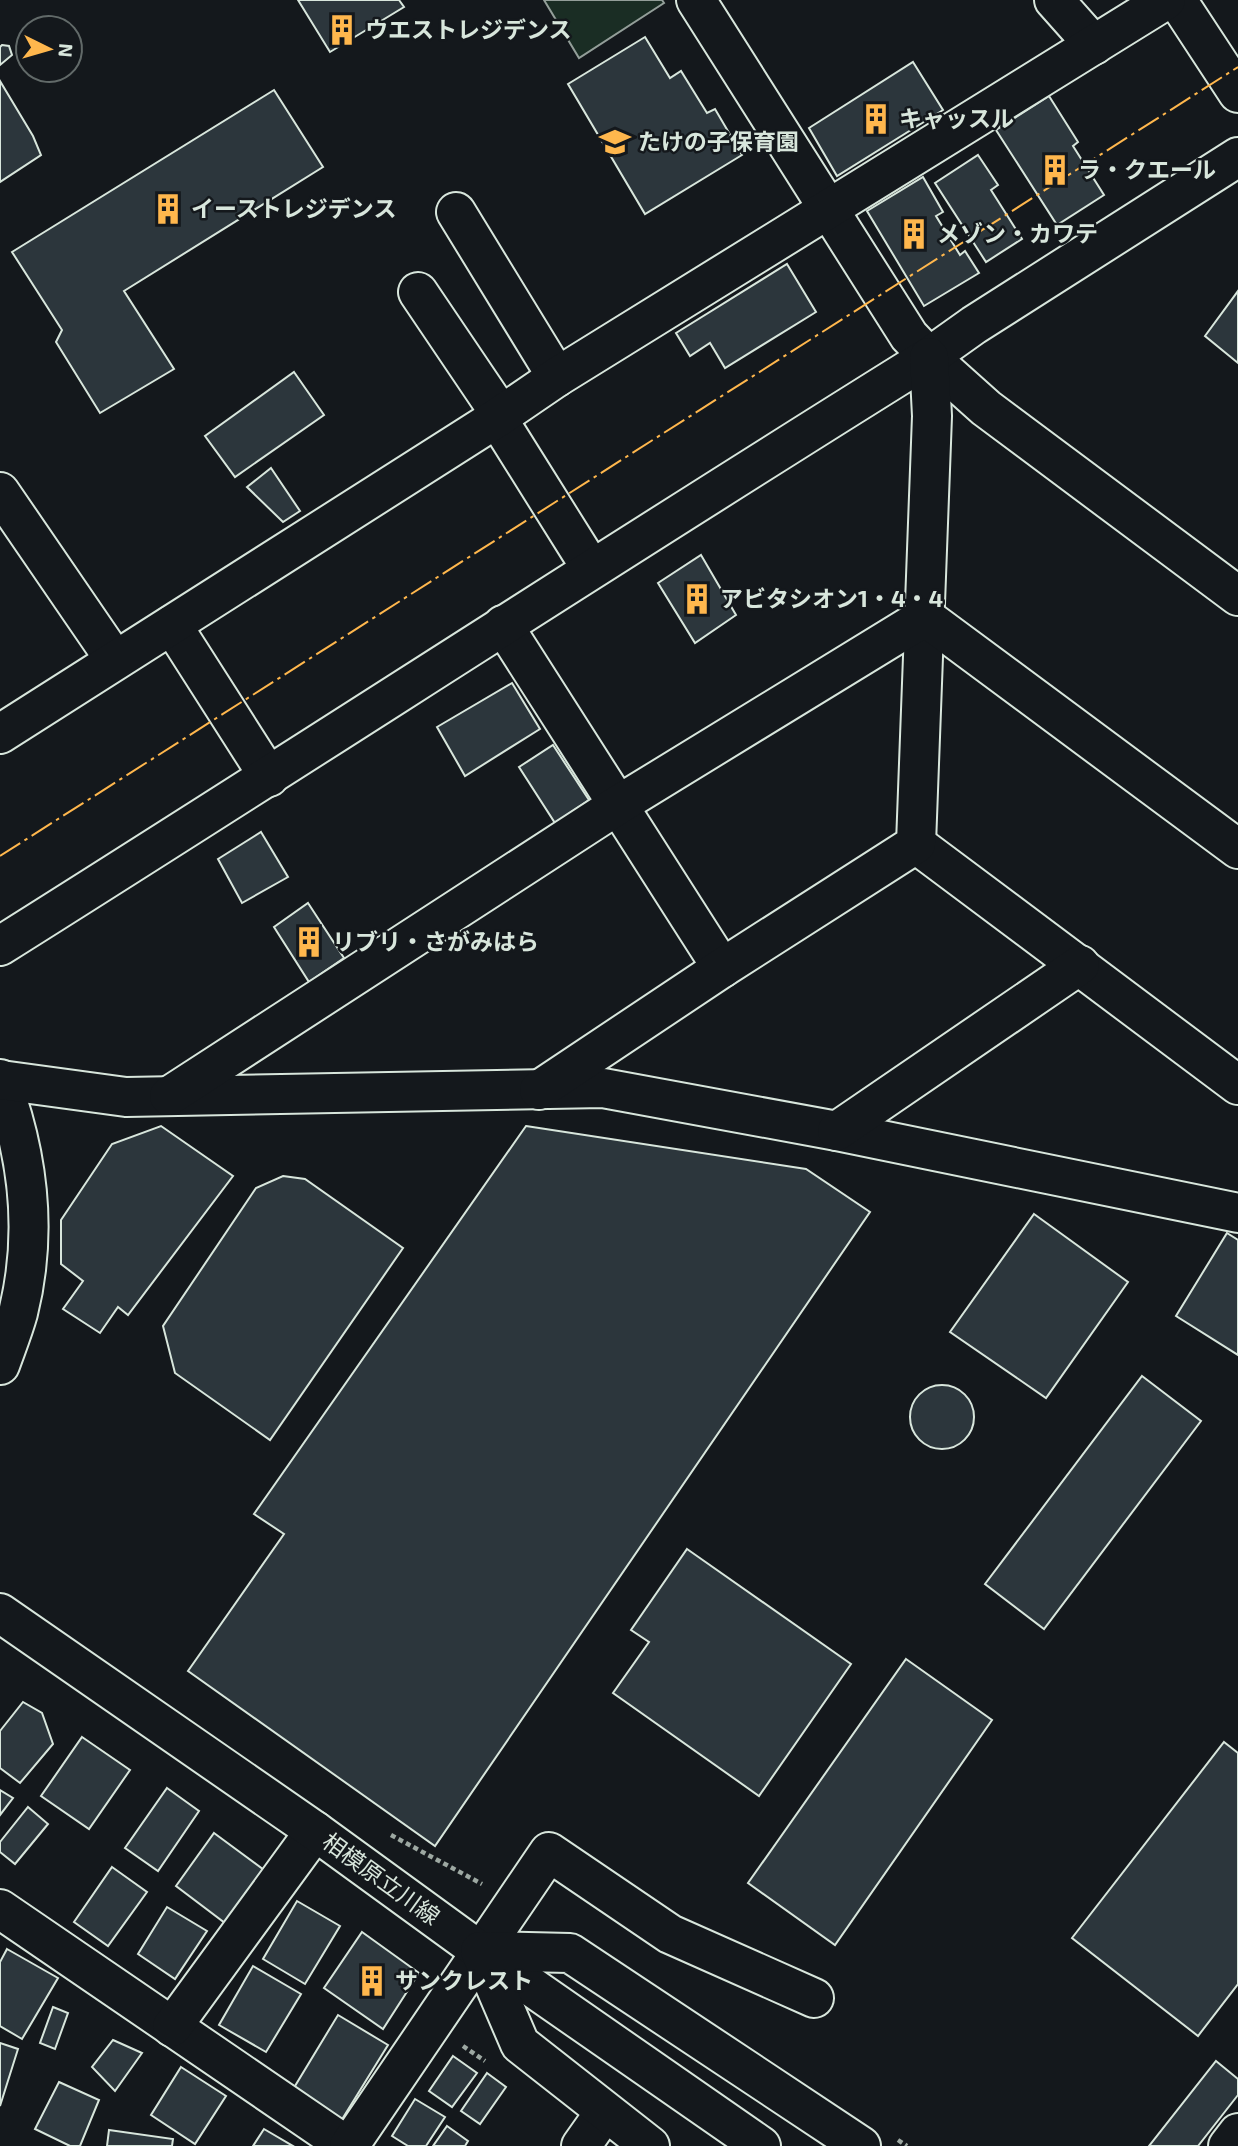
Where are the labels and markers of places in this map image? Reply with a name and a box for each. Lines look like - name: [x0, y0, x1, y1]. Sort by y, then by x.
- building icon: ウエストレジデンス: [325, 13, 359, 47]
- place label: ウエストレジデンス: [365, 15, 572, 43]
- building icon: キャッスル: [859, 102, 893, 136]
- place label: キャッスル: [899, 104, 1014, 132]
- school or university icon: たけの子保育園: [598, 125, 632, 159]
- place label: たけの子保育園: [638, 127, 799, 155]
- building icon: ラ・クエール: [1038, 153, 1072, 187]
- place label: ラ・クエール: [1078, 155, 1216, 183]
- building icon: イーストレジデンス: [151, 192, 185, 226]
- place label: イーストレジデンス: [191, 194, 396, 222]
- building icon: メゾン・カワテ: [897, 217, 931, 251]
- place label: メゾン・カワテ: [937, 219, 1098, 247]
- building icon: アビタシオン1・4・4: [680, 582, 714, 616]
- place label: アビタシオン1・4・4: [720, 584, 943, 612]
- building icon: リブリ・さがみはら: [292, 925, 326, 959]
- place label: リブリ・さがみはら: [332, 927, 539, 955]
- building icon: サンクレスト: [355, 1964, 389, 1998]
- place label: サンクレスト: [395, 1966, 533, 1994]

